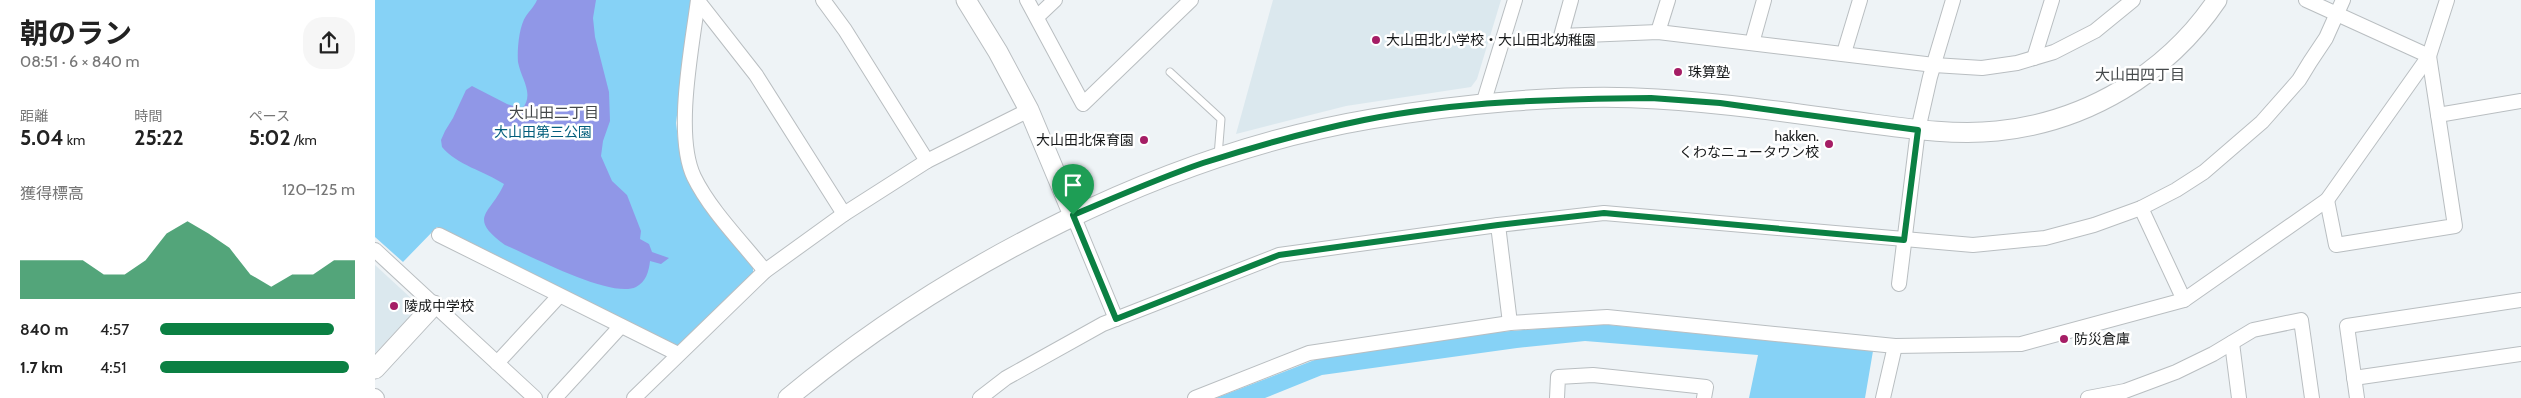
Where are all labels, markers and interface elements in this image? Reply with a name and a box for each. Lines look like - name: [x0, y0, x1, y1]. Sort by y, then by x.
- text: 朝のラン: [20, 16, 132, 50]
- button: share: [303, 17, 355, 69]
- place label: 大山田北小学校・大山田北幼稚園: [1386, 31, 1596, 49]
- marker: 大山田北小学校・大山田北幼稚園: [1370, 34, 1382, 46]
- text: 08:51 · 6 × 840 m: [20, 52, 140, 71]
- place label: 珠算塾: [1688, 63, 1730, 81]
- marker: 珠算塾: [1672, 66, 1684, 78]
- district label: 大山田四丁目: [2095, 66, 2185, 84]
- district label: 大山田二丁目: [509, 104, 599, 122]
- text: 距離: [20, 107, 48, 125]
- text: 時間: [134, 107, 162, 125]
- text: ペース: [249, 107, 290, 125]
- park label: 大山田第三公園: [494, 123, 592, 141]
- text: 5.04: [20, 125, 64, 150]
- text: 25:22: [134, 125, 184, 150]
- text: 5:02: [249, 125, 291, 150]
- place label: hakken. くわなニュータウン校: [1679, 127, 1819, 161]
- text: km: [64, 131, 85, 149]
- text: /km: [291, 131, 317, 149]
- place label: 大山田北保育園: [1036, 131, 1134, 149]
- marker: 大山田北保育園: [1138, 134, 1150, 146]
- marker: hakken. くわなニュータウン校: [1823, 138, 1835, 150]
- pin: [1052, 164, 1094, 215]
- icon: arrive: [1059, 171, 1087, 199]
- text: 120–125 m: [282, 180, 355, 199]
- text: 獲得標高: [20, 184, 84, 203]
- place label: 陵成中学校: [404, 297, 474, 315]
- marker: 陵成中学校: [388, 300, 400, 312]
- text: 840 m: [20, 320, 68, 339]
- text: 4:57: [100, 320, 129, 339]
- place label: 防災倉庫: [2074, 330, 2130, 348]
- marker: 防災倉庫: [2058, 333, 2070, 345]
- text: 1.7 km: [20, 358, 63, 377]
- text: 4:51: [100, 358, 126, 377]

